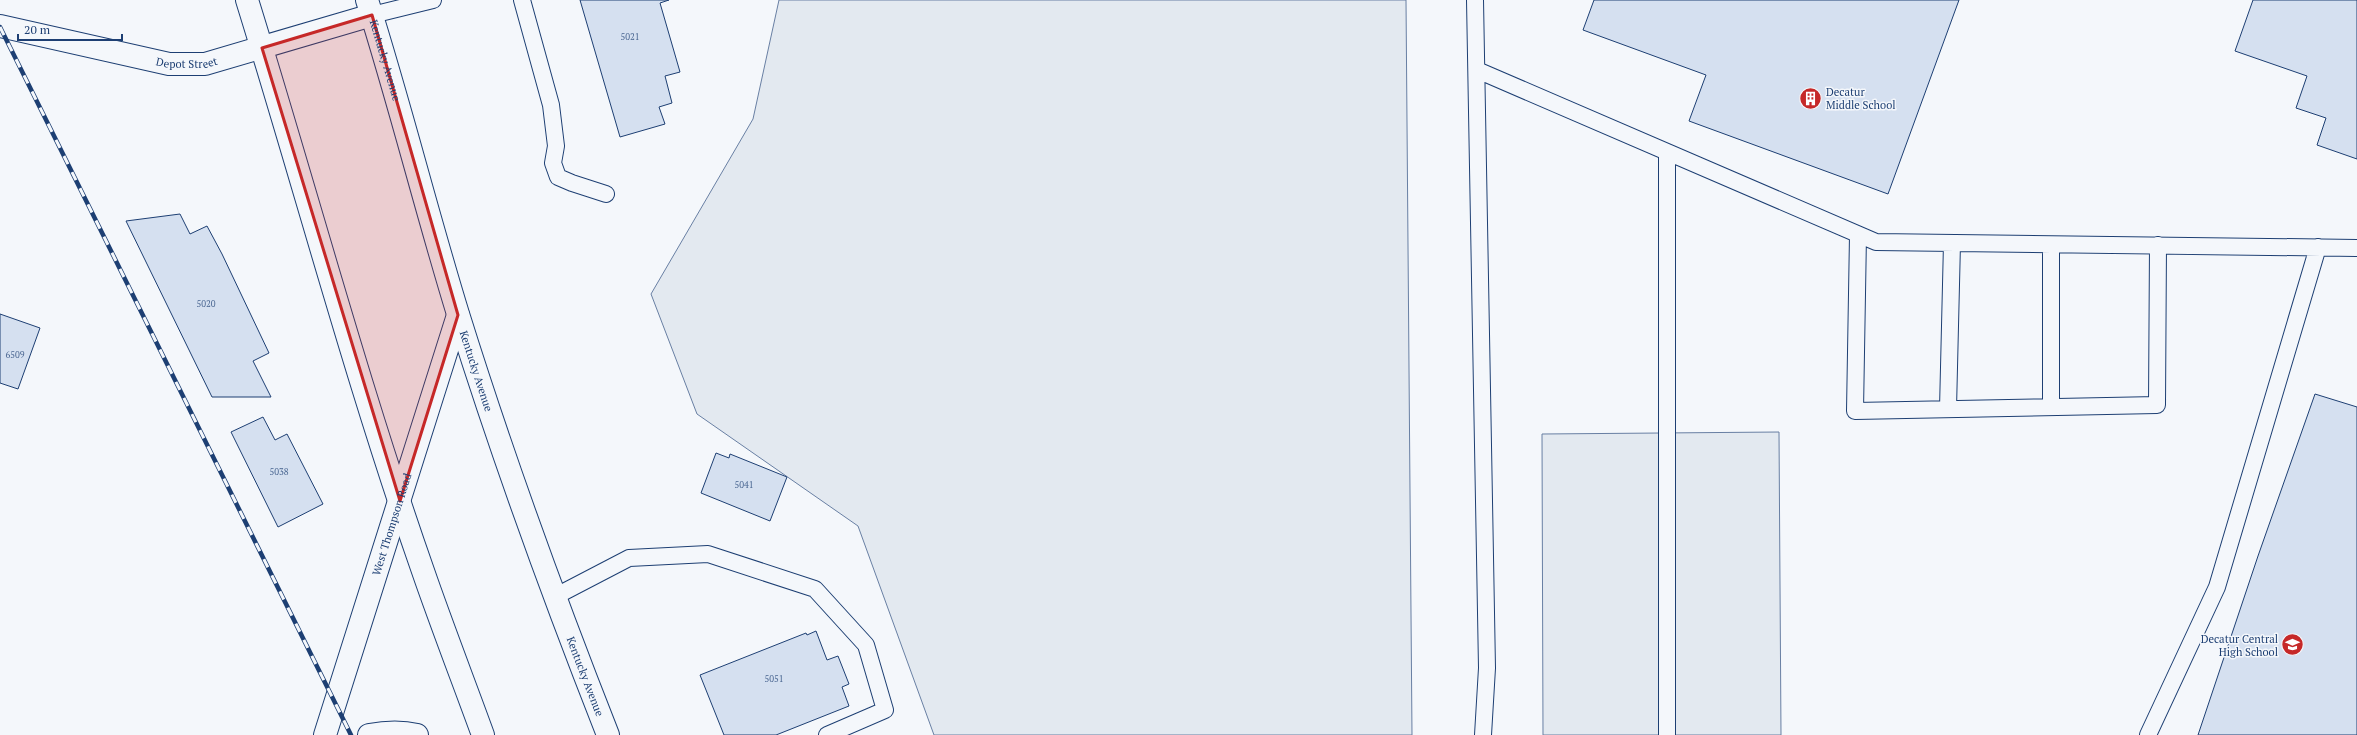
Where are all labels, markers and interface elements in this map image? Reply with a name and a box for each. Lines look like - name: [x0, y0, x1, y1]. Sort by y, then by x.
- scale bar: [18, 16, 122, 42]
- street label: Kentucky Avenue: [367, 18, 404, 103]
- text: 20 m: [24, 22, 51, 37]
- house number: 5021: [620, 31, 640, 43]
- street label: Depot Street: [155, 54, 219, 71]
- building icon: Decatur Middle School: [1797, 85, 1823, 111]
- place label: Decatur Middle School: [1826, 85, 1896, 112]
- house number: 5020: [196, 298, 216, 310]
- street label: Kentucky Avenue: [457, 329, 496, 414]
- house number: 6509: [5, 349, 25, 361]
- house number: 5038: [269, 466, 289, 478]
- street label: West Thompson Road: [369, 471, 414, 577]
- house number: 5041: [734, 479, 754, 491]
- place label: Decatur Central High School: [2201, 632, 2278, 659]
- school or university icon: Decatur Central High School: [2280, 632, 2306, 658]
- street label: Kentucky Avenue: [564, 635, 607, 719]
- house number: 5051: [764, 673, 784, 685]

